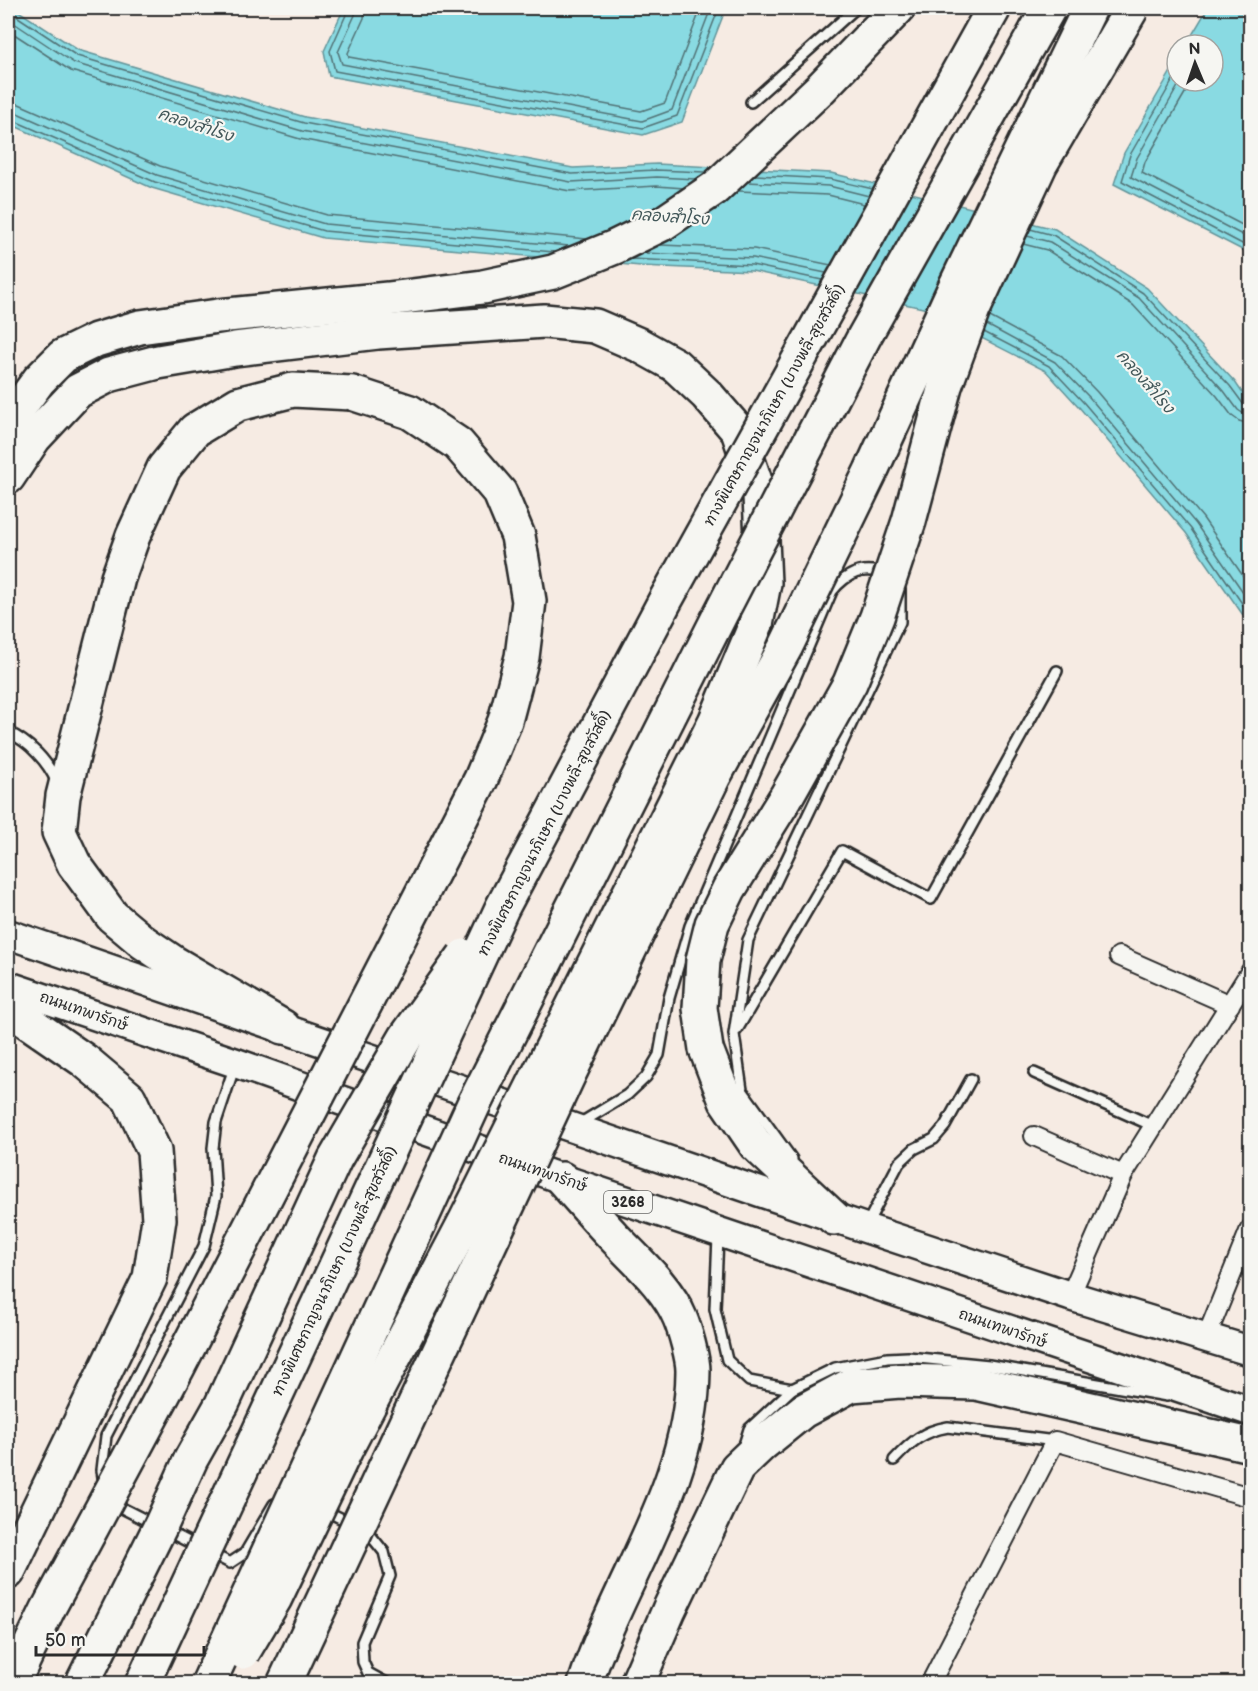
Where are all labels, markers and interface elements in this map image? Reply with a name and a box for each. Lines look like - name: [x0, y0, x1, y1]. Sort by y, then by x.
- north arrow: [1165, 33, 1225, 93]
- text: N: [1188, 40, 1201, 59]
- water label: คลองสำโรง: [156, 103, 238, 147]
- water label: คลองสำโรง: [631, 203, 711, 230]
- street label: ทางพิเศษกาญจนาภิเษก (บางพลี-สุขสวัสดิ์): [695, 278, 850, 530]
- water label: คลองสำโรง: [1112, 345, 1180, 419]
- street label: ทางพิเศษกาญจนาภิเษก (บางพลี-สุขสวัสดิ์): [469, 704, 616, 960]
- street label: ถนนเทพารักษ์: [37, 986, 132, 1036]
- street label: ทางพิเศษกาญจนาภิเษก (บางพลี-สุขสวัสดิ์): [263, 1141, 402, 1400]
- street label: ถนนเทพารักษ์: [496, 1147, 591, 1197]
- road number: 3268: [604, 1191, 652, 1213]
- street label: ถนนเทพารักษ์: [956, 1303, 1051, 1353]
- scale bar: [36, 1619, 204, 1657]
- text: 50 m: [45, 1630, 86, 1651]

